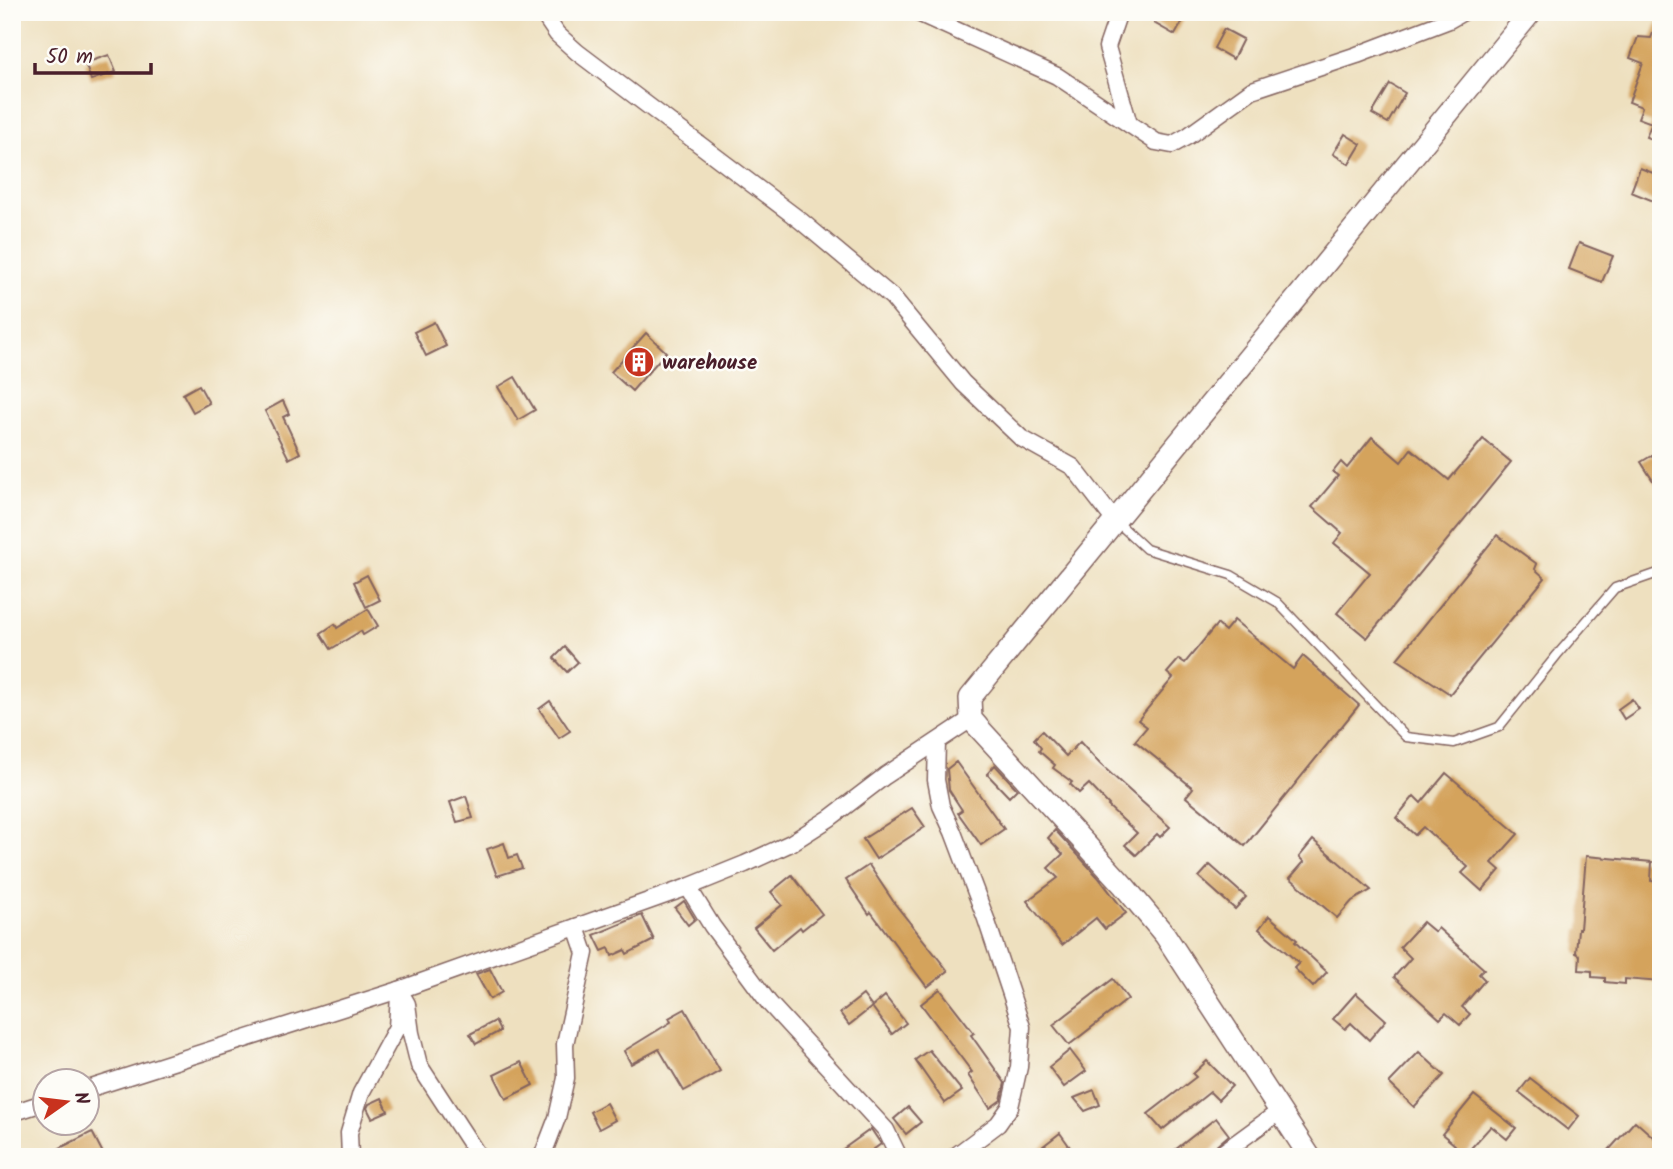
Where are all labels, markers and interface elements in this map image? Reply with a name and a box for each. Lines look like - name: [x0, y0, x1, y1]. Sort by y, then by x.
- scale bar: [35, 32, 150, 76]
- text: 50 m: [46, 41, 93, 74]
- building icon: warehouse: [622, 345, 656, 379]
- place label: warehouse: [662, 347, 757, 380]
- north arrow: [32, 1068, 102, 1138]
- text: N: [65, 1089, 97, 1108]

